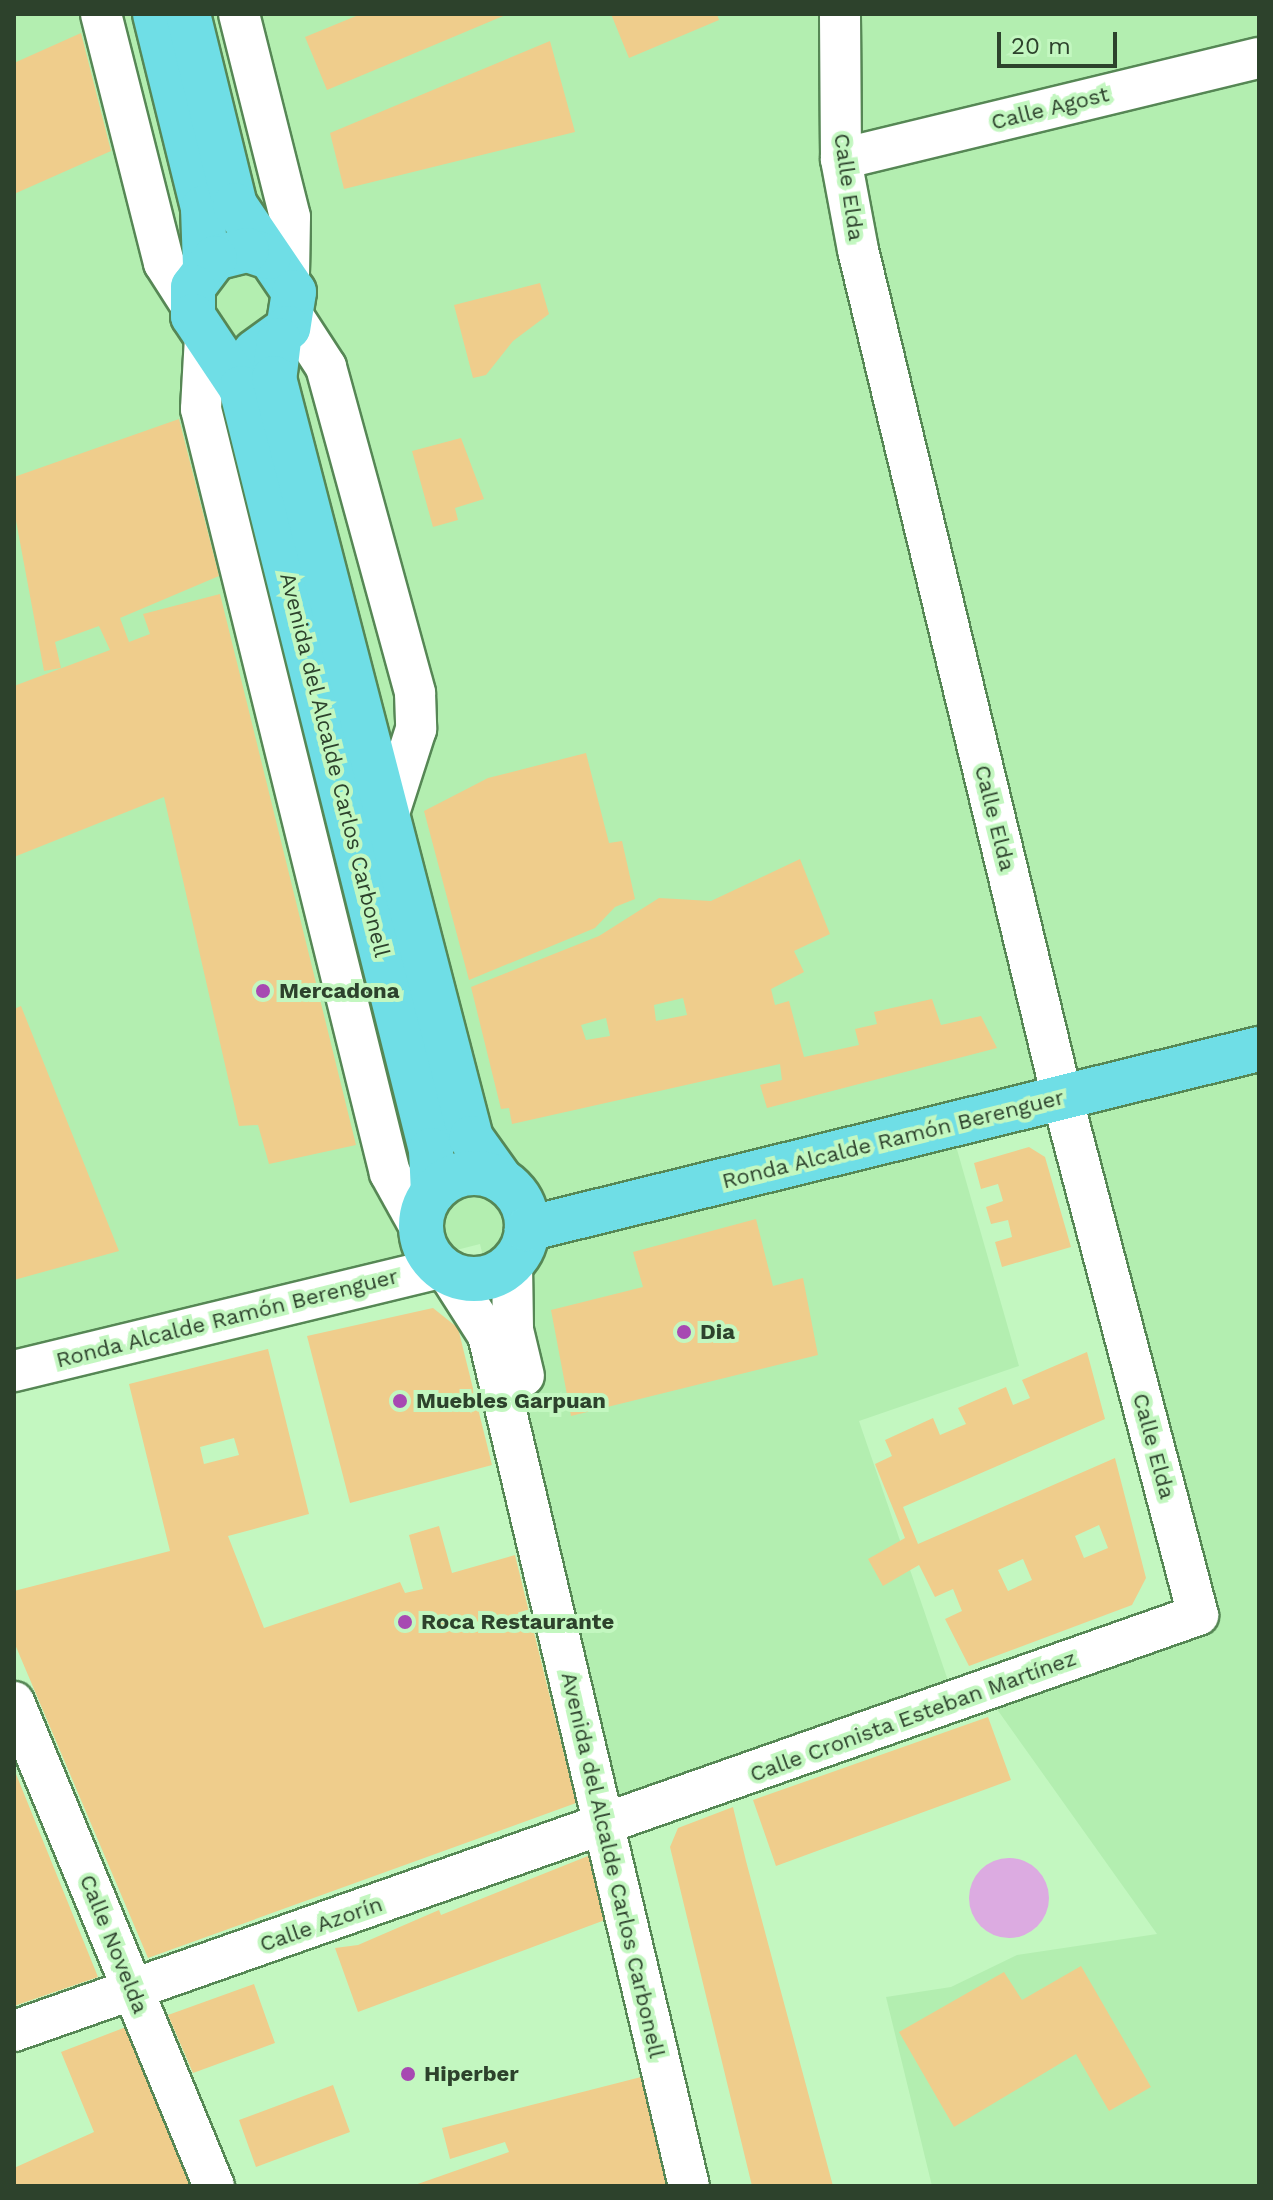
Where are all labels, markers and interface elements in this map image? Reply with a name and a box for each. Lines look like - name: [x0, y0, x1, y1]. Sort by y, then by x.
- scale bar: [1001, 16, 1121, 66]
- text: 20 m: [1011, 32, 1071, 60]
- street label: Calle Agost: [988, 81, 1112, 135]
- street label: Calle Elda: [828, 132, 870, 242]
- street label: Avenida del Alcalde Carlos Carbonell: [274, 569, 396, 961]
- street label: Calle Elda: [969, 762, 1021, 874]
- place label: Mercadona: [279, 978, 399, 1004]
- marker: Mercadona: [254, 982, 272, 1000]
- street label: Ronda Alcalde Ramón Berenguer: [719, 1084, 1067, 1194]
- street label: Ronda Alcalde Ramón Berenguer: [53, 1263, 401, 1373]
- place label: Dia: [700, 1319, 735, 1345]
- marker: Dia: [675, 1323, 693, 1341]
- place label: Muebles Garpuan: [416, 1388, 606, 1414]
- street label: Calle Elda: [1127, 1390, 1181, 1502]
- marker: Muebles Garpuan: [391, 1392, 409, 1410]
- place label: Roca Restaurante: [421, 1609, 614, 1635]
- marker: Roca Restaurante: [396, 1613, 414, 1631]
- street label: Calle Cronista Esteban Martínez: [746, 1644, 1080, 1788]
- street label: Avenida del Alcalde Carlos Carbonell: [555, 1668, 671, 2062]
- street label: Calle Novelda: [74, 1871, 154, 2017]
- street label: Calle Azorín: [256, 1891, 386, 1957]
- place label: Hiperber: [424, 2061, 519, 2087]
- marker: Hiperber: [399, 2065, 417, 2083]

